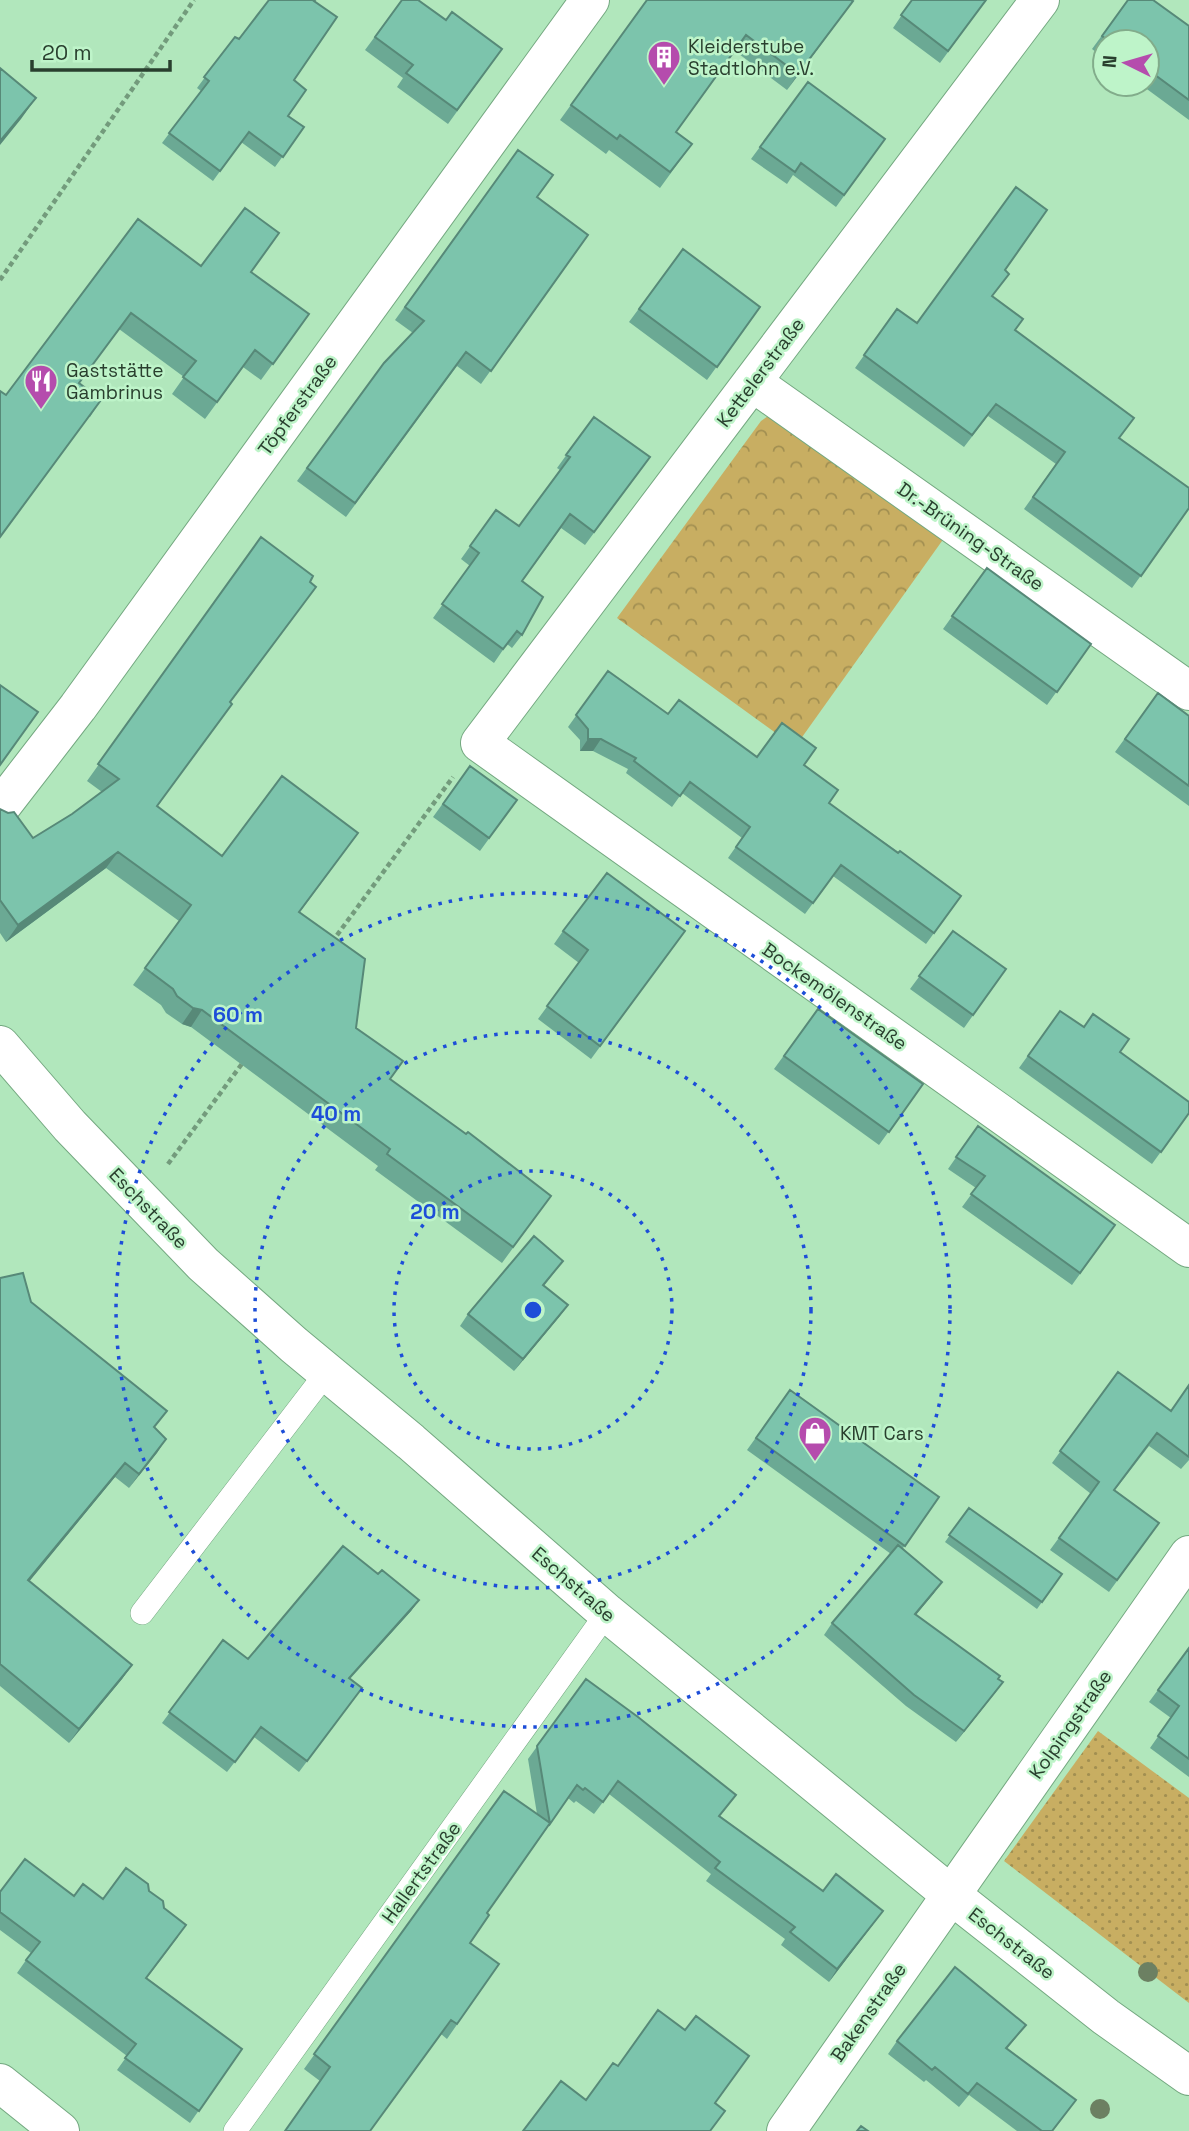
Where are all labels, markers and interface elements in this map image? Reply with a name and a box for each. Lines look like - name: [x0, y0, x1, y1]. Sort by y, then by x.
- scale bar: [32, 28, 170, 72]
- north arrow: [1091, 28, 1161, 98]
- place label: Kleiderstube Stadtlohn e.V.: [688, 34, 814, 81]
- building icon: Kleiderstube Stadtlohn e.V.: [645, 38, 683, 87]
- text: 20 m: [42, 39, 92, 66]
- text: N: [1097, 54, 1123, 69]
- street label: Kettelerstraße: [711, 312, 810, 432]
- street label: Töpferstraße: [252, 350, 342, 461]
- place label: Gaststätte Gambrinus: [66, 358, 163, 405]
- restaurant icon: Gaststätte Gambrinus: [22, 362, 60, 411]
- street label: Dr.-Brüning-Straße: [892, 476, 1049, 596]
- street label: Bockemölenstraße: [757, 937, 912, 1056]
- text: 60 m: [213, 1001, 263, 1028]
- text: 40 m: [311, 1100, 361, 1127]
- street label: Eschstraße: [104, 1163, 193, 1254]
- text: 20 m: [410, 1198, 460, 1225]
- centre of rings: [521, 1298, 545, 1322]
- shop icon: KMT Cars: [796, 1414, 834, 1463]
- place label: KMT Cars: [840, 1421, 924, 1446]
- street label: Eschstraße: [527, 1541, 621, 1628]
- street label: Kolpingstraße: [1024, 1665, 1117, 1784]
- street label: Hallertstraße: [376, 1817, 467, 1928]
- street label: Eschstraße: [963, 1902, 1060, 1985]
- street label: Bakenstraße: [825, 1958, 912, 2067]

